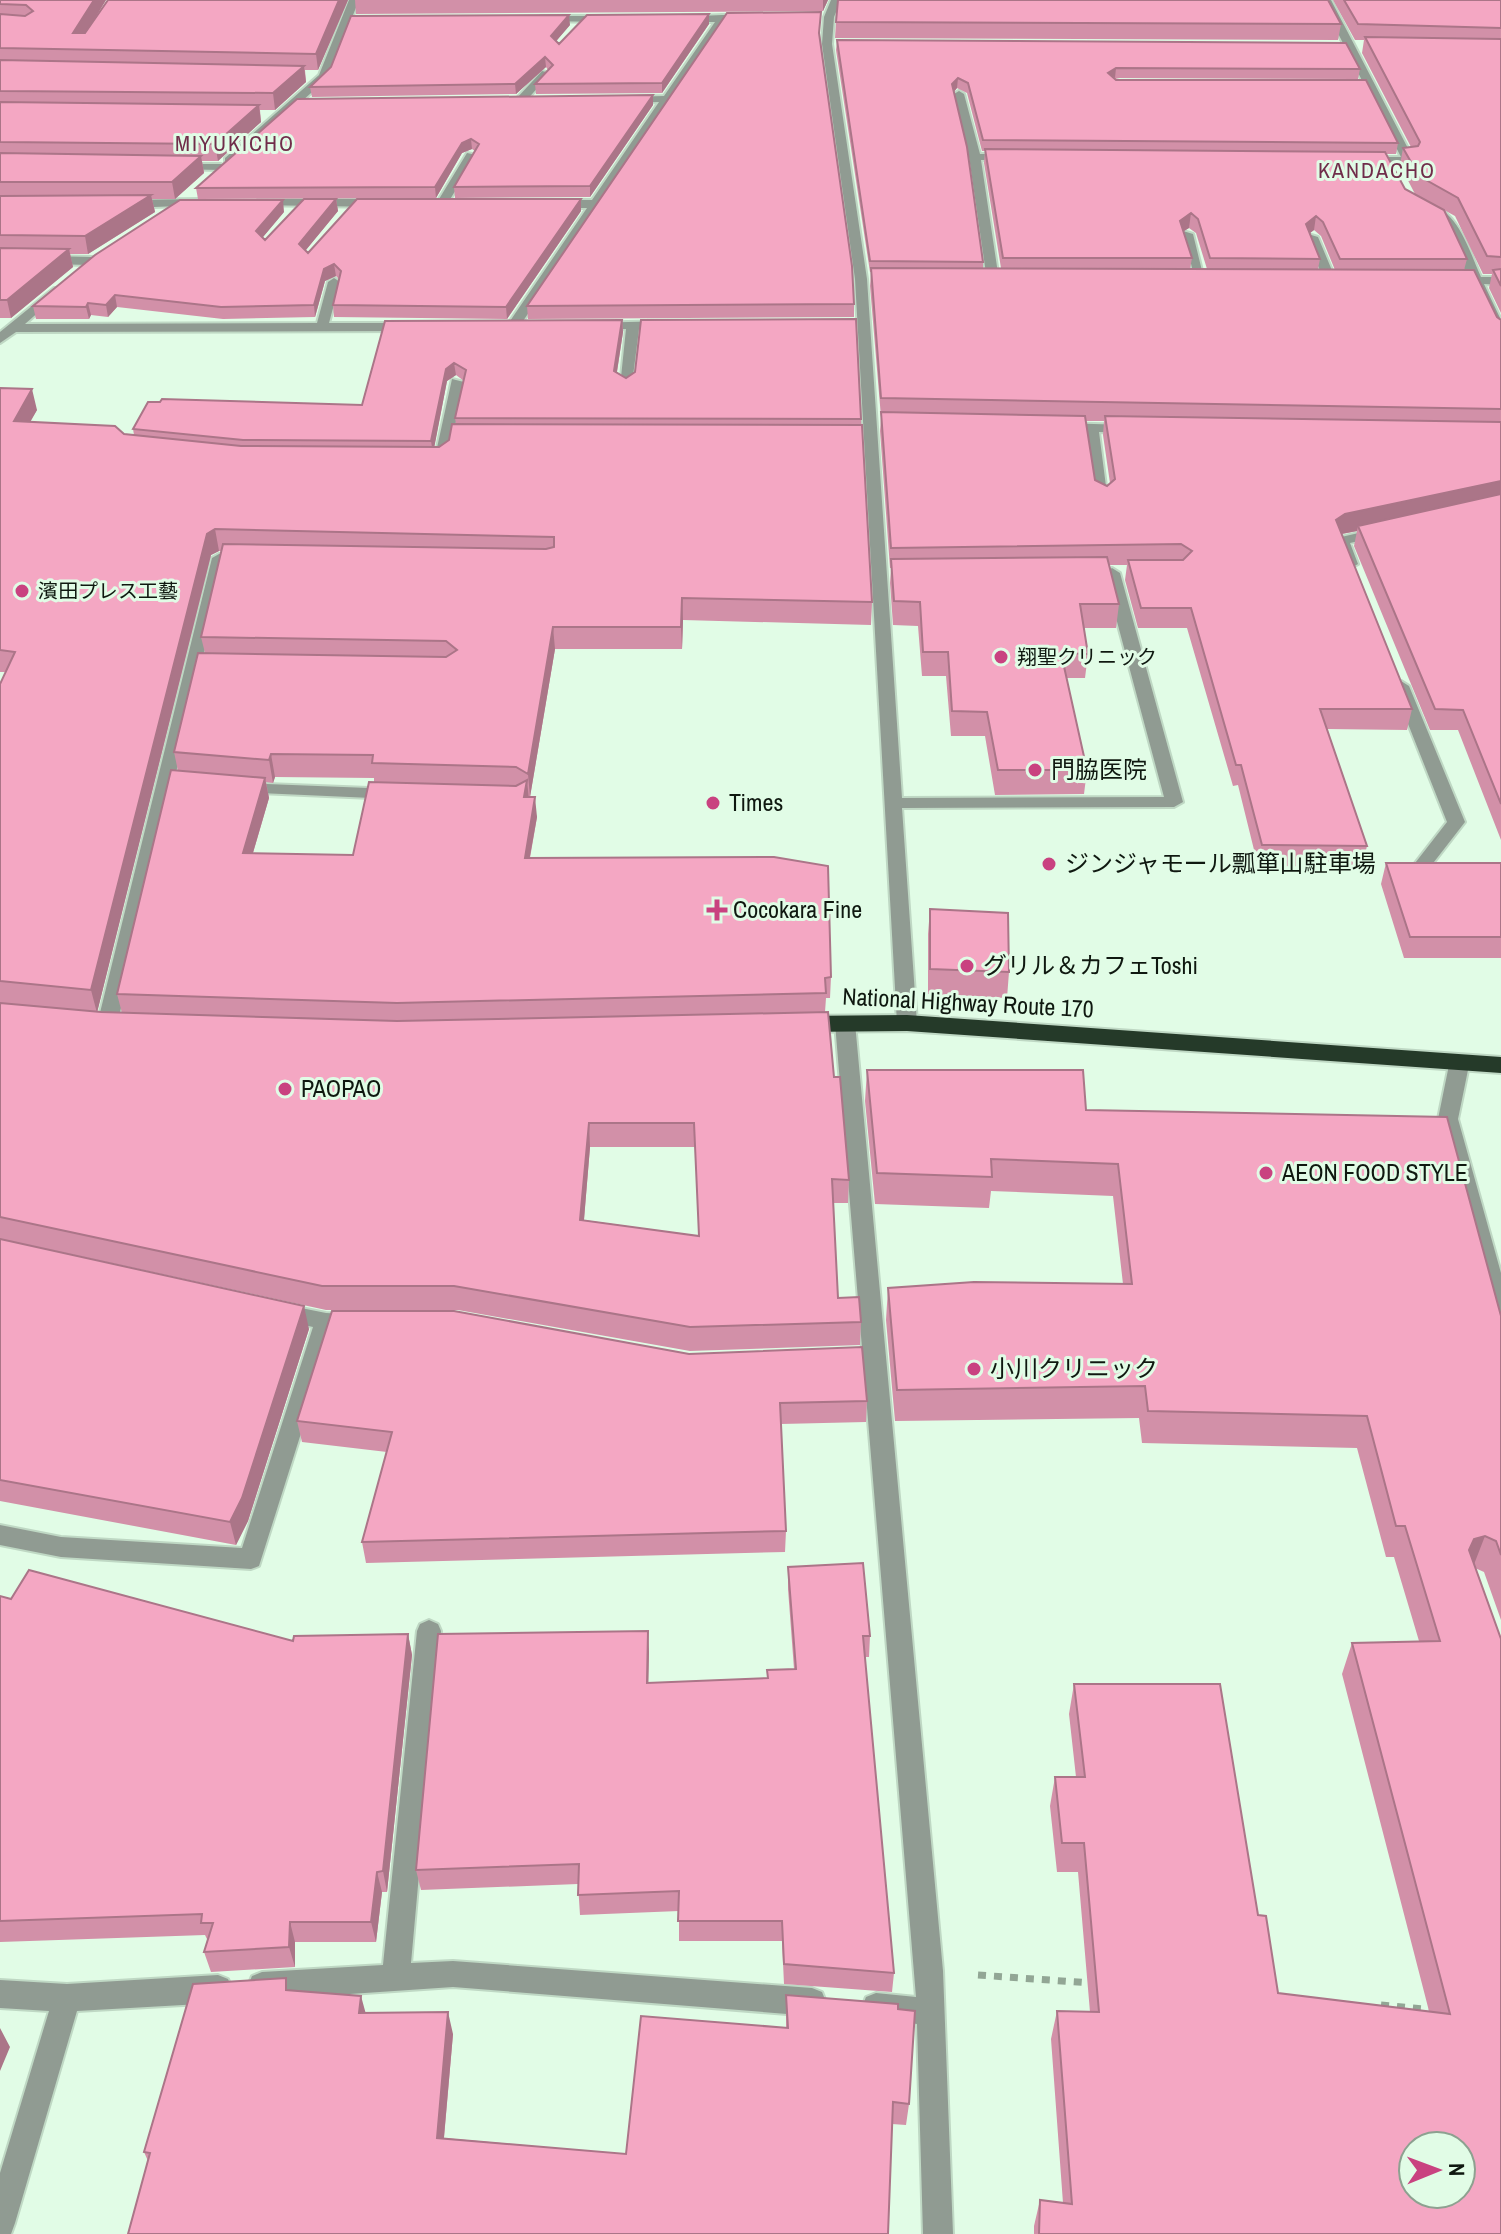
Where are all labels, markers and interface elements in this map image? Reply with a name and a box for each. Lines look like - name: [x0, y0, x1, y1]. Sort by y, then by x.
- district label: MIYUKICHO: [175, 128, 295, 158]
- district label: KANDACHO: [1318, 155, 1436, 185]
- place label: 濱田プレス工藝: [38, 577, 178, 604]
- marker: 濱田プレス工藝: [13, 582, 31, 600]
- place label: 翔聖クリニック: [1017, 643, 1157, 670]
- marker: 翔聖クリニック: [992, 648, 1010, 666]
- place label: 門脇医院: [1051, 753, 1147, 785]
- marker: 門脇医院: [1026, 761, 1044, 779]
- place label: Times: [729, 786, 783, 818]
- marker: Times: [704, 794, 722, 812]
- place label: ジンジャモール瓢箪山駐車場: [1065, 847, 1376, 879]
- marker: ジンジャモール瓢箪山駐車場: [1040, 855, 1058, 873]
- place label: Cocokara Fine: [733, 893, 862, 925]
- marker: Cocokara Fine: [708, 901, 726, 919]
- place label: グリル＆カフェToshi: [983, 949, 1198, 981]
- marker: グリル＆カフェToshi: [958, 957, 976, 975]
- street label: National Highway Route 170: [842, 979, 1095, 1025]
- place label: PAOPAO: [301, 1072, 381, 1104]
- marker: PAOPAO: [276, 1080, 294, 1098]
- place label: AEON FOOD STYLE: [1281, 1156, 1468, 1188]
- marker: AEON FOOD STYLE: [1257, 1164, 1275, 1182]
- place label: 小川クリニック: [990, 1352, 1158, 1384]
- marker: 小川クリニック: [965, 1360, 983, 1378]
- north arrow: [1397, 2130, 1477, 2210]
- text: N: [1442, 2163, 1472, 2176]

